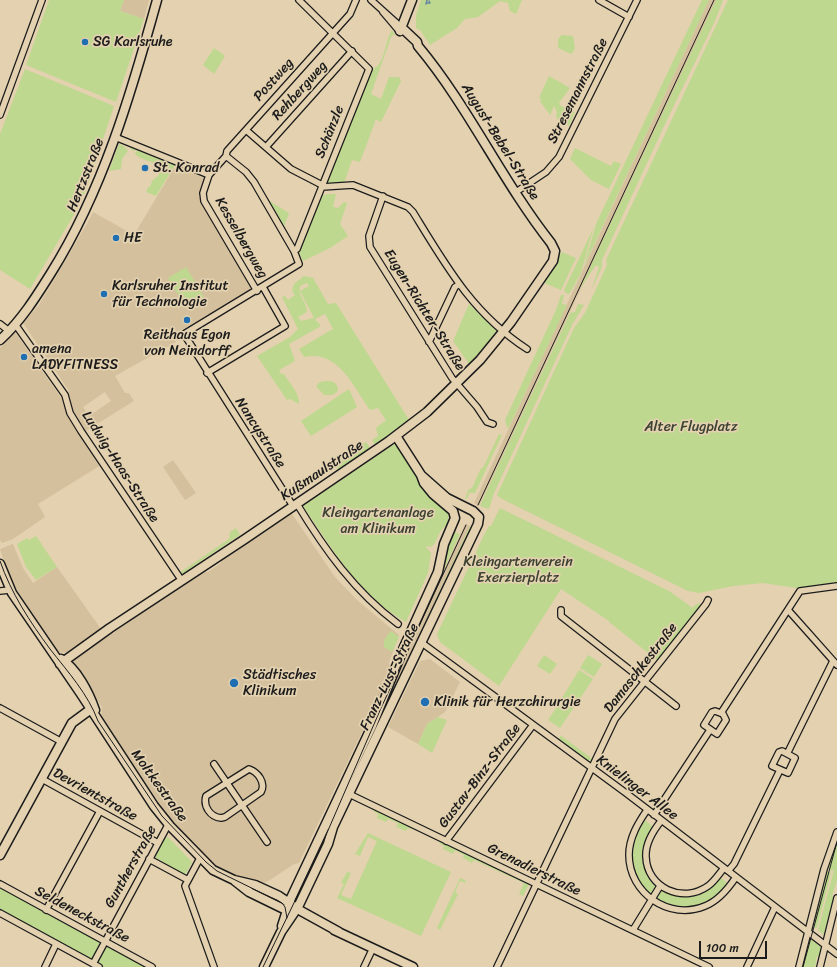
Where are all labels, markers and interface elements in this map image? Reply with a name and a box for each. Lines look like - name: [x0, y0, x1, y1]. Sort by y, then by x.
- place label: SG Karlsruhe: [93, 34, 172, 50]
- street label: Stresemannstraße: [544, 36, 612, 146]
- marker: SG Karlsruhe: [80, 37, 90, 47]
- street label: Postweg: [250, 55, 298, 105]
- street label: Rehbergweg: [269, 58, 331, 124]
- street label: August-Bebel-Straße: [457, 81, 543, 203]
- street label: Schänzle: [312, 103, 348, 161]
- street label: Hertzstraße: [64, 136, 108, 214]
- place label: St. Konrad: [153, 160, 219, 176]
- marker: St. Konrad: [140, 163, 150, 173]
- street label: Kesselbergweg: [211, 194, 271, 282]
- place label: HE: [124, 230, 142, 246]
- marker: HE: [111, 233, 121, 243]
- street label: Eugen-Richter-Straße: [380, 246, 468, 374]
- place label: Karlsruher Institut für Technologie: [112, 278, 228, 310]
- marker: Karlsruher Institut für Technologie: [99, 289, 109, 299]
- marker: Reithaus Egon von Neindorff: [182, 315, 192, 325]
- place label: Reithaus Egon von Neindorff: [144, 327, 230, 360]
- place label: amena LADYFITNESS: [32, 341, 118, 374]
- marker: amena LADYFITNESS: [19, 352, 29, 362]
- street label: Nancystraße: [231, 395, 289, 471]
- street label: Ludwig-Haas-Straße: [78, 408, 162, 526]
- park label: Alter Flugplatz: [644, 419, 738, 435]
- street label: Kußmaulstraße: [277, 437, 367, 505]
- park label: Kleingartenanlage am Klinikum: [322, 505, 434, 538]
- park label: Kleingartenverein Exerzierplatz: [463, 554, 573, 586]
- street label: Damaschkestraße: [601, 620, 681, 716]
- street label: Franz-Lust-Straße: [357, 621, 423, 733]
- place label: Städtisches Klinikum: [243, 667, 316, 700]
- marker: Städtisches Klinikum: [228, 677, 240, 689]
- place label: Klinik für Herzchirurgie: [434, 694, 581, 710]
- marker: Klinik für Herzchirurgie: [419, 696, 431, 708]
- street label: Gustav-Binz-Straße: [435, 721, 525, 831]
- street label: Moltkestraße: [127, 746, 191, 826]
- street label: Knielinger Allee: [593, 752, 681, 824]
- street label: Devrientstraße: [50, 765, 140, 825]
- street label: Guntherstraße: [101, 823, 161, 911]
- street label: Grenadierstraße: [485, 840, 583, 900]
- street label: Seldeneckstraße: [32, 883, 132, 947]
- scale bar: [701, 933, 769, 959]
- text: 100 m: [706, 937, 739, 959]

